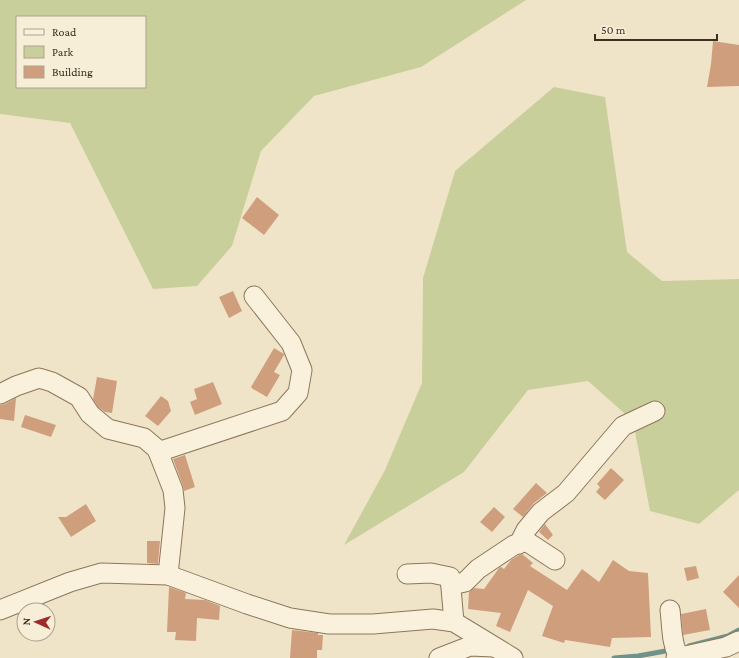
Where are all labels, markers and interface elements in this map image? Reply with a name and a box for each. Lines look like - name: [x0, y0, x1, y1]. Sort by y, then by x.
- legend: [16, 16, 146, 88]
- scale bar: [595, 16, 717, 42]
- text: 50 m: [601, 23, 626, 37]
- text: Road: [52, 25, 77, 39]
- text: Park: [52, 45, 74, 59]
- text: Building: [52, 65, 93, 79]
- north arrow: [16, 602, 56, 642]
- text: N: [20, 617, 32, 626]

